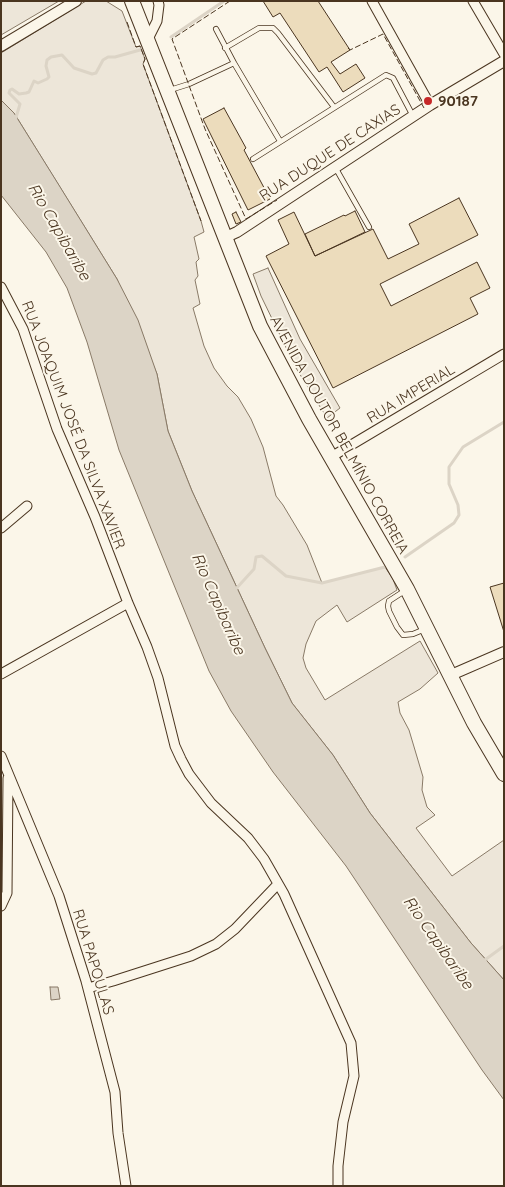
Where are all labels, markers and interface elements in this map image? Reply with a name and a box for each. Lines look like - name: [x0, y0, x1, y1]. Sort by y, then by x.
- place label: 90187: [438, 92, 478, 110]
- marker: 90187: [422, 95, 434, 107]
- street label: RUA DUQUE DE CAXIAS: [256, 101, 404, 205]
- water label: Rio Capibaribe: [23, 180, 95, 284]
- street label: RUA JOAQUIM JOSÉ DA SILVA XAVIER: [17, 298, 129, 552]
- street label: AVENIDA DOUTOR BELMÍNIO CORREIA: [266, 313, 412, 557]
- street label: RUA IMPERIAL: [364, 361, 458, 427]
- water label: Rio Capibaribe: [187, 550, 249, 658]
- water label: Rio Capibaribe: [399, 893, 477, 993]
- street label: RUA PAPOULAS: [68, 907, 118, 1017]

